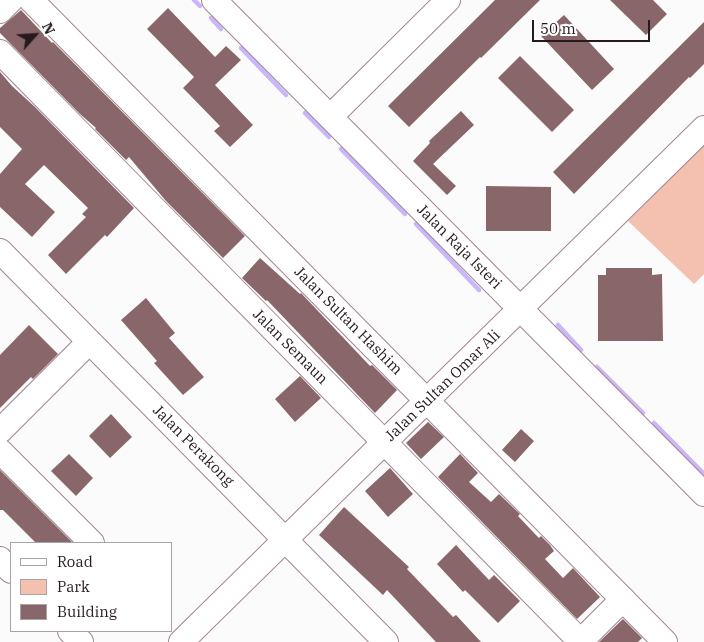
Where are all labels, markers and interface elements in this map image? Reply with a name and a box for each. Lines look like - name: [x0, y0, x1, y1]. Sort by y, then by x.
- north arrow: [10, 10, 60, 60]
- scale bar: [534, 10, 652, 42]
- text: N: [38, 19, 59, 37]
- text: 50 m: [540, 19, 576, 38]
- street label: Jalan Raja Isteri: [413, 201, 505, 293]
- street label: Jalan Sultan Hashim: [290, 263, 406, 379]
- street label: Jalan Semaun: [249, 306, 331, 388]
- street label: Jalan Sultan Omar Ali: [382, 327, 504, 445]
- street label: Jalan Perakong: [149, 402, 237, 490]
- legend: [10, 542, 172, 632]
- text: Road: [57, 552, 93, 571]
- text: Park: [57, 577, 90, 596]
- text: Building: [57, 602, 117, 621]

